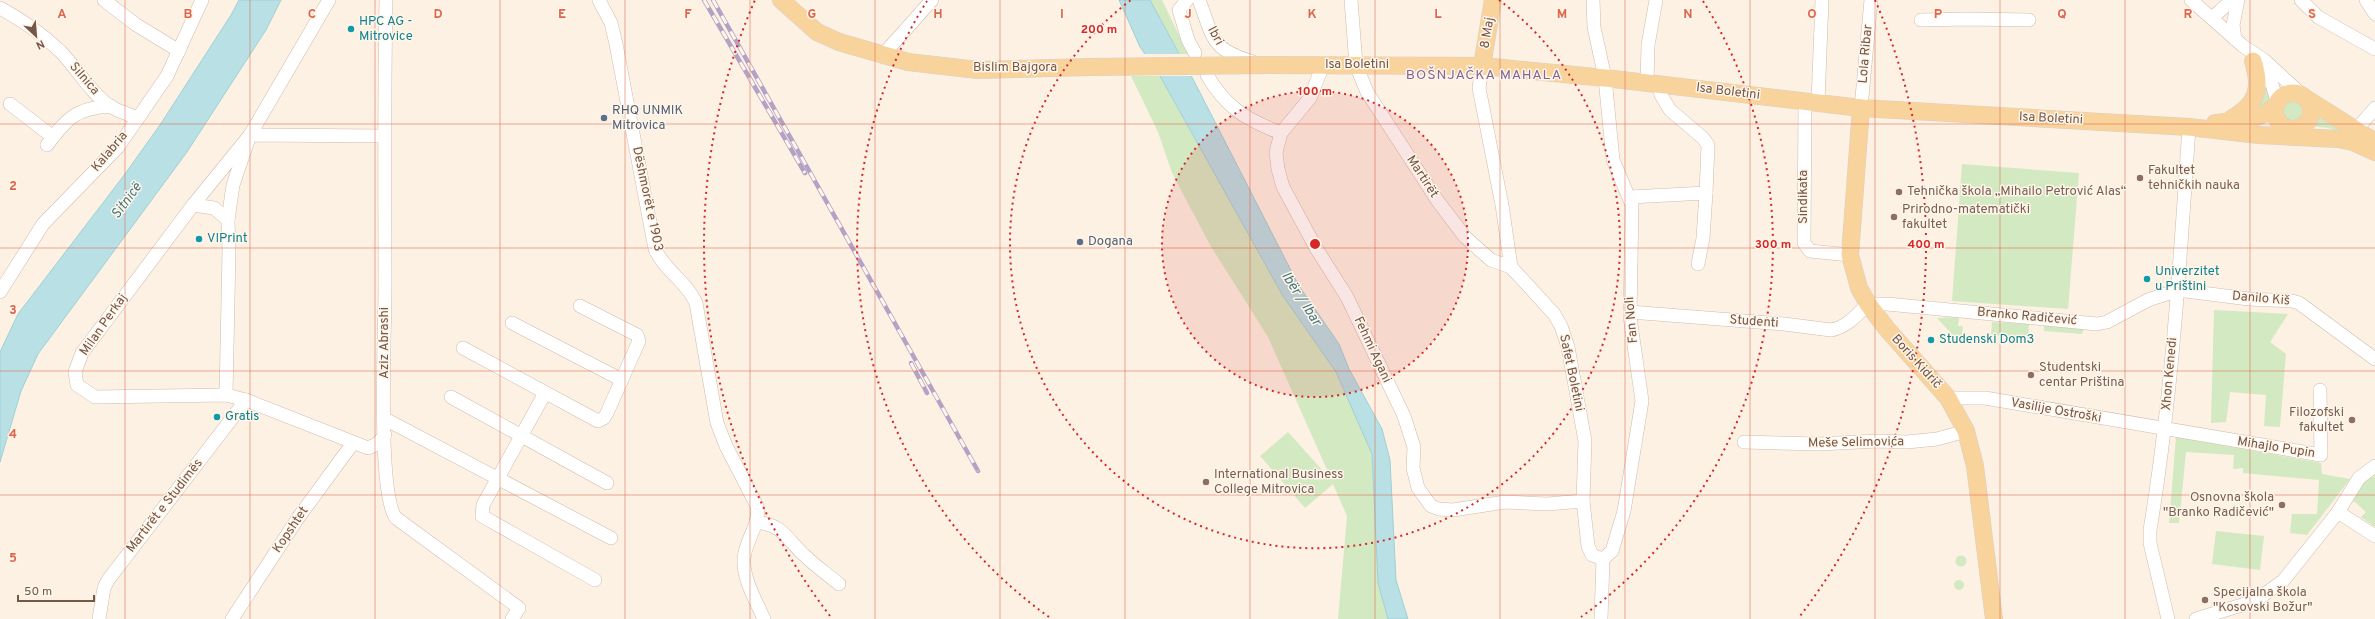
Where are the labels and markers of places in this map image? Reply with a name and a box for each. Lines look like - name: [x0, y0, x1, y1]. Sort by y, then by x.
- place label: HPC AG - Mitrovice: [359, 14, 413, 45]
- marker: HPC AG - Mitrovice: [346, 24, 356, 34]
- place label: RHQ UNMIK Mitrovica: [612, 103, 683, 134]
- marker: RHQ UNMIK Mitrovica: [599, 113, 609, 123]
- place label: Fakultet tehničkih nauka: [2148, 163, 2240, 194]
- marker: Fakultet tehničkih nauka: [2135, 173, 2145, 183]
- place label: Tehnička škola „Mihailo Petrović Alas“: [1907, 184, 2127, 200]
- marker: Tehnička škola „Mihailo Petrović Alas“: [1894, 187, 1904, 197]
- place label: Prirodno-matematički fakultet: [1902, 202, 2030, 233]
- marker: Prirodno-matematički fakultet: [1889, 212, 1899, 222]
- place label: VIPrint: [207, 231, 248, 247]
- marker: VIPrint: [194, 234, 204, 244]
- place label: Dogana: [1088, 234, 1133, 250]
- marker: Dogana: [1075, 237, 1085, 247]
- centre of rings: [1308, 237, 1322, 251]
- place label: Univerzitet u Prištini: [2155, 264, 2220, 295]
- marker: Univerzitet u Prištini: [2142, 274, 2152, 284]
- place label: Studenski Dom3: [1939, 332, 2034, 348]
- marker: Studenski Dom3: [1926, 335, 1936, 345]
- place label: Studentski centar Priština: [2039, 360, 2124, 391]
- marker: Studentski centar Priština: [2026, 370, 2036, 380]
- place label: Filozofski fakultet: [2289, 405, 2344, 436]
- place label: Gratis: [225, 409, 259, 425]
- marker: Gratis: [212, 412, 222, 422]
- marker: Filozofski fakultet: [2347, 415, 2357, 425]
- place label: International Business College Mitrovica: [1214, 467, 1343, 498]
- marker: International Business College Mitrovica: [1201, 477, 1211, 487]
- place label: Osnovna škola "Branko Radičević": [2163, 490, 2274, 521]
- marker: Osnovna škola "Branko Radičević": [2277, 500, 2287, 510]
- place label: Specijalna škola "Kosovski Božur": [2213, 585, 2313, 616]
- marker: Specijalna škola "Kosovski Božur": [2200, 595, 2210, 605]

